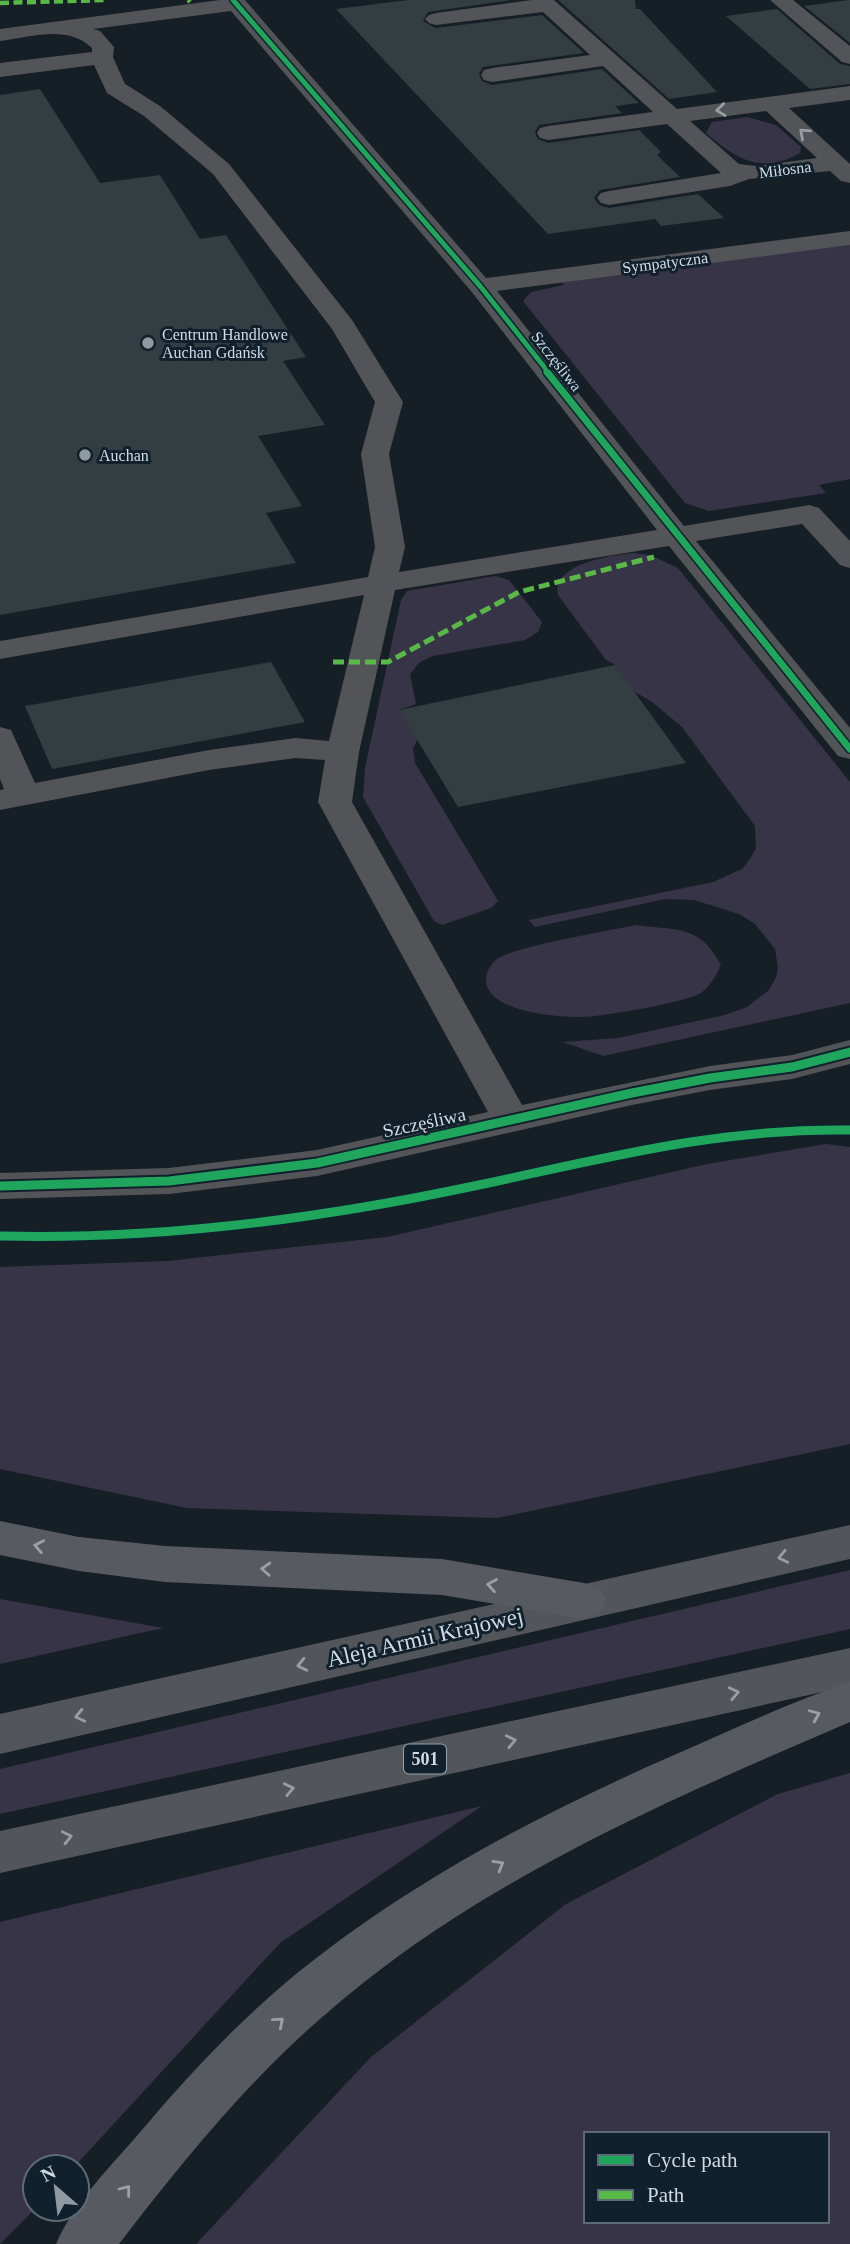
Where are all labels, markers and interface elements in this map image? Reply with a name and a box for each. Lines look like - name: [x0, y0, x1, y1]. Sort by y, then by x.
- one-way arrow: [715, 102, 727, 117]
- one-way arrow: [799, 129, 812, 141]
- street label: Miłosna: [758, 158, 812, 181]
- street label: Sympatyczna: [621, 249, 709, 277]
- place label: Centrum Handlowe Auchan Gdańsk: [162, 326, 288, 361]
- street label: Szczęśliwa: [527, 328, 585, 395]
- marker: Centrum Handlowe Auchan Gdańsk: [140, 335, 156, 351]
- marker: Auchan: [77, 447, 93, 463]
- place label: Auchan: [99, 447, 149, 464]
- street label: Szczęśliwa: [381, 1103, 468, 1142]
- one-way arrow: [33, 1539, 45, 1554]
- one-way arrow: [777, 1549, 789, 1563]
- one-way arrow: [260, 1561, 271, 1576]
- one-way arrow: [486, 1579, 498, 1594]
- street label: Aleja Armii Krajowej: [325, 1603, 526, 1672]
- one-way arrow: [296, 1657, 308, 1672]
- one-way arrow: [728, 1686, 740, 1701]
- one-way arrow: [74, 1708, 86, 1722]
- one-way arrow: [808, 1710, 820, 1724]
- one-way arrow: [505, 1734, 517, 1749]
- road number: 501: [404, 1744, 446, 1774]
- one-way arrow: [283, 1782, 295, 1797]
- one-way arrow: [60, 1831, 72, 1845]
- one-way arrow: [492, 1860, 504, 1873]
- one-way arrow: [270, 2018, 283, 2030]
- legend: [584, 2132, 829, 2223]
- text: Cycle path: [647, 2148, 738, 2172]
- north arrow: [21, 2153, 91, 2223]
- text: N: [37, 2161, 59, 2186]
- text: Path: [647, 2183, 685, 2207]
- one-way arrow: [118, 2186, 130, 2199]

